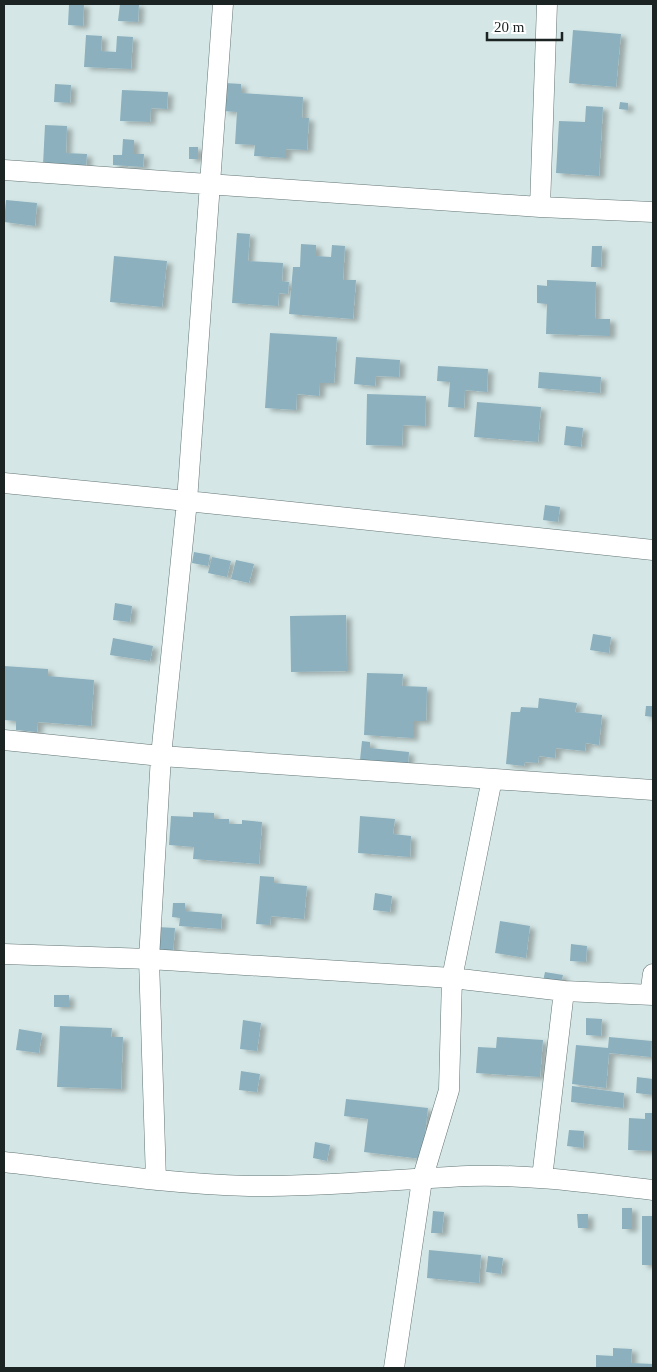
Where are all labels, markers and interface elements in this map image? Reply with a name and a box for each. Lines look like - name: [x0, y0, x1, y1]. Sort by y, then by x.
- scale bar: [487, 10, 562, 42]
- text: 20 m: [494, 19, 525, 35]

